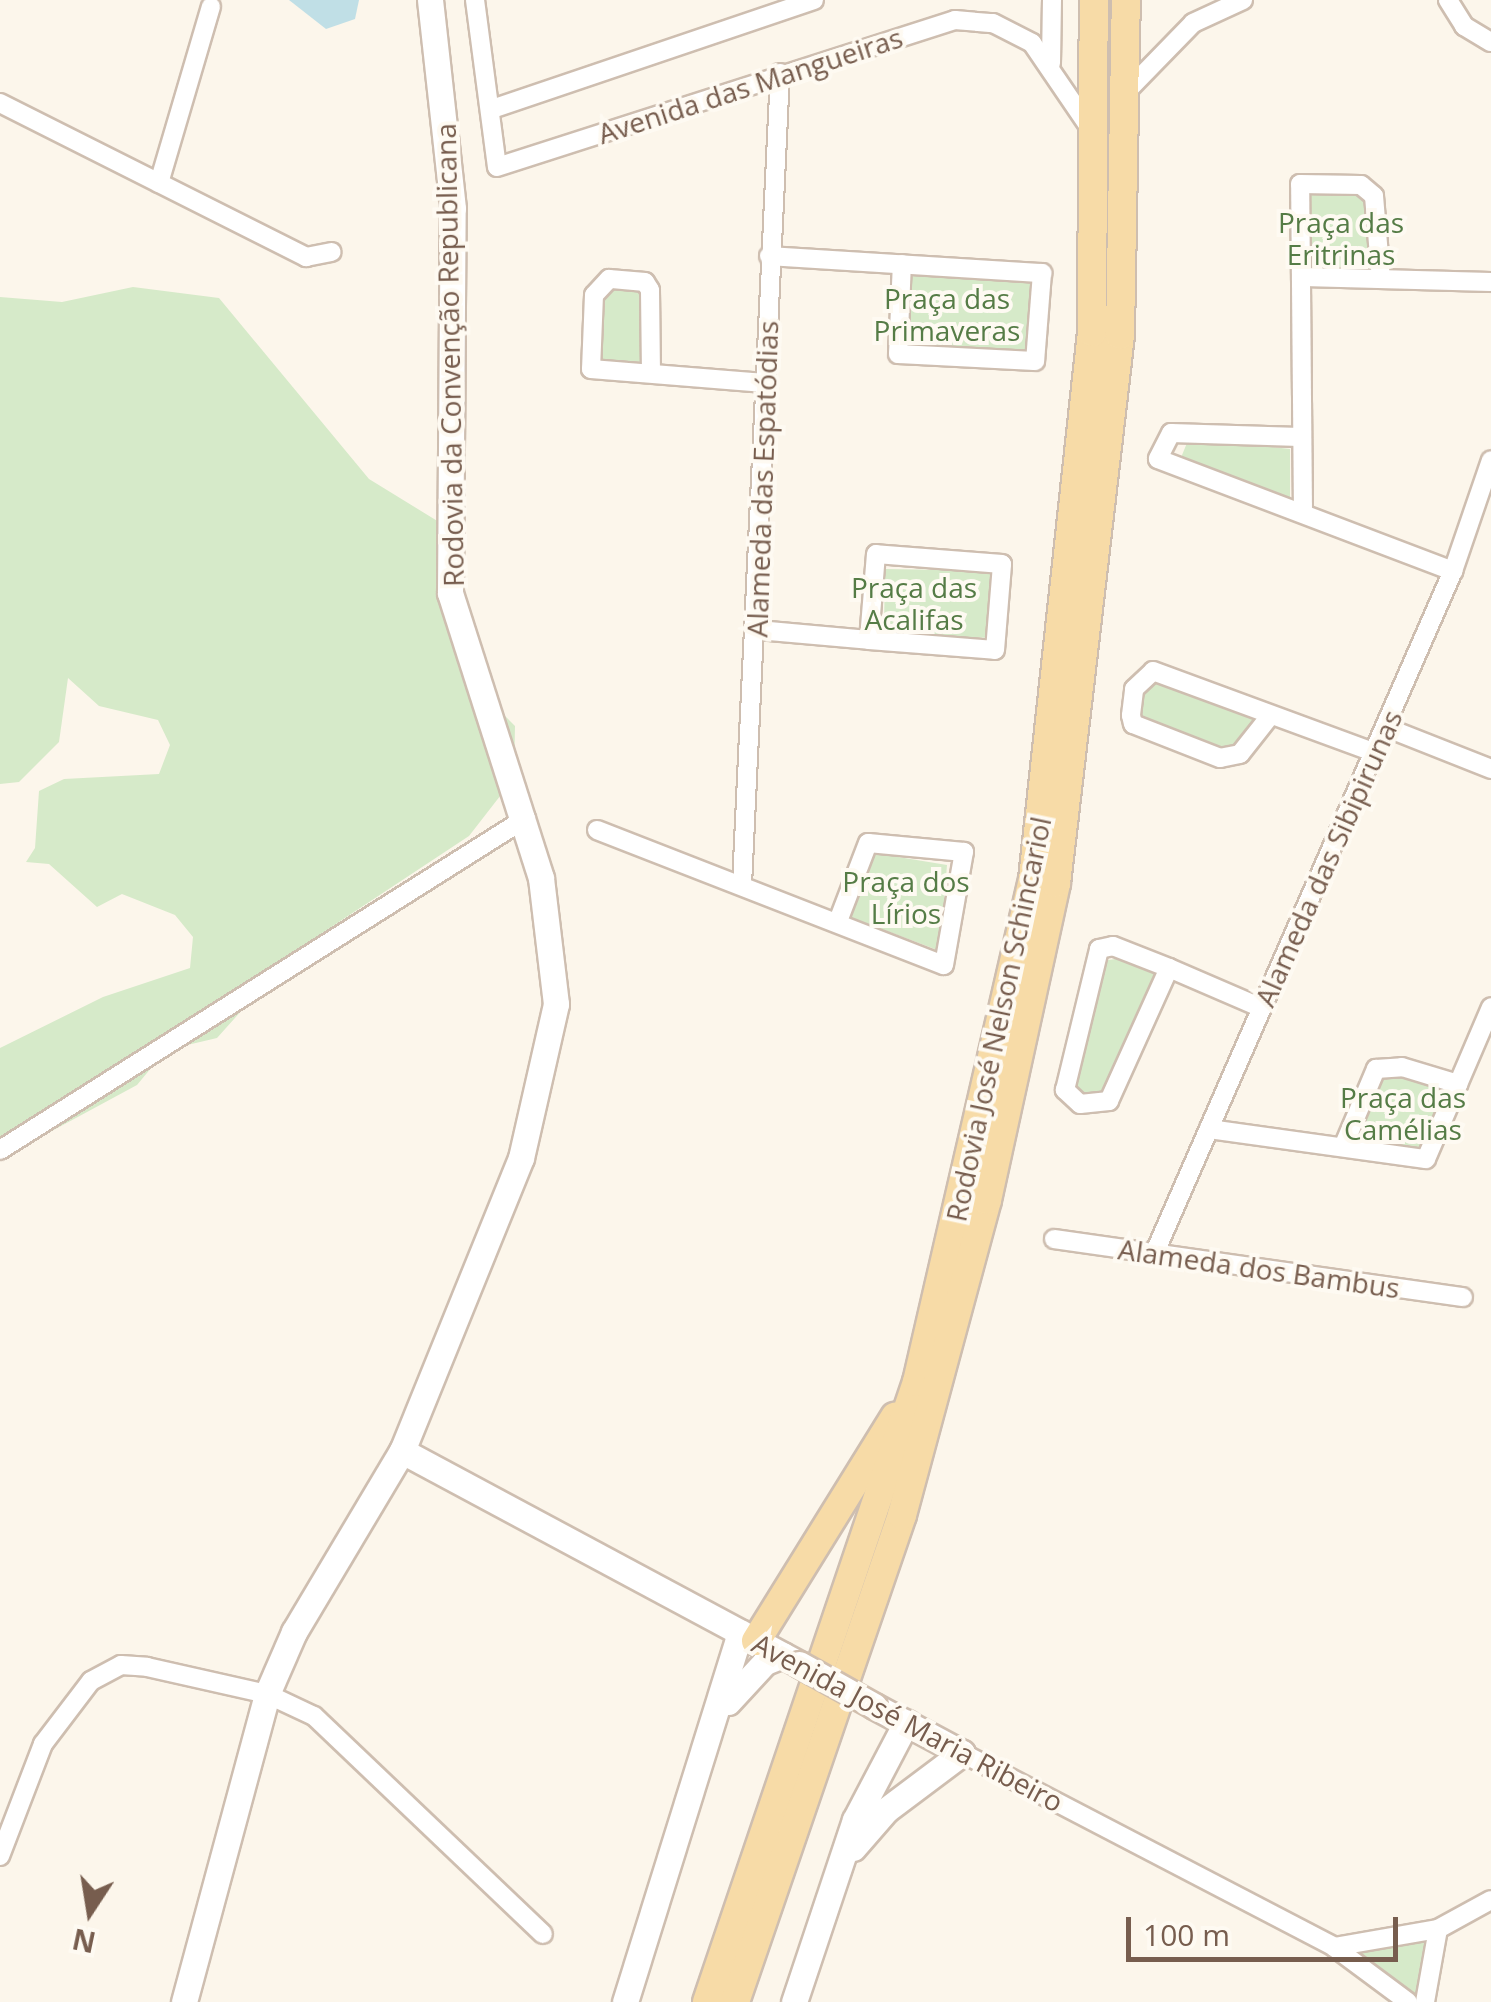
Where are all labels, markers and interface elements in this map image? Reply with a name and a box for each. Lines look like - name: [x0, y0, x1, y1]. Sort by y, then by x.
- street label: Avenida das Mangueiras: [593, 20, 907, 150]
- street label: Rodovia da Convenção Republicana: [428, 123, 470, 587]
- park label: Praça das Eritrinas: [1278, 205, 1404, 271]
- park label: Praça das Primaveras: [874, 281, 1020, 347]
- street label: Alameda das Espatódias: [740, 320, 784, 638]
- park label: Praça das Acalifas: [851, 570, 977, 636]
- street label: Alameda das Sibipirunas: [1247, 705, 1409, 1011]
- street label: Rodovia José Nelson Schincariol: [939, 814, 1057, 1224]
- park label: Praça dos Lírios: [842, 864, 970, 930]
- park label: Praça das Camélias: [1340, 1080, 1466, 1146]
- street label: Alameda dos Bambus: [1116, 1232, 1402, 1304]
- street label: Avenida José Maria Ribeiro: [747, 1626, 1069, 1818]
- north arrow: [40, 1862, 140, 1962]
- scale bar: [1131, 1897, 1404, 1959]
- text: 100 m: [1143, 1914, 1230, 1955]
- text: N: [69, 1920, 99, 1962]

